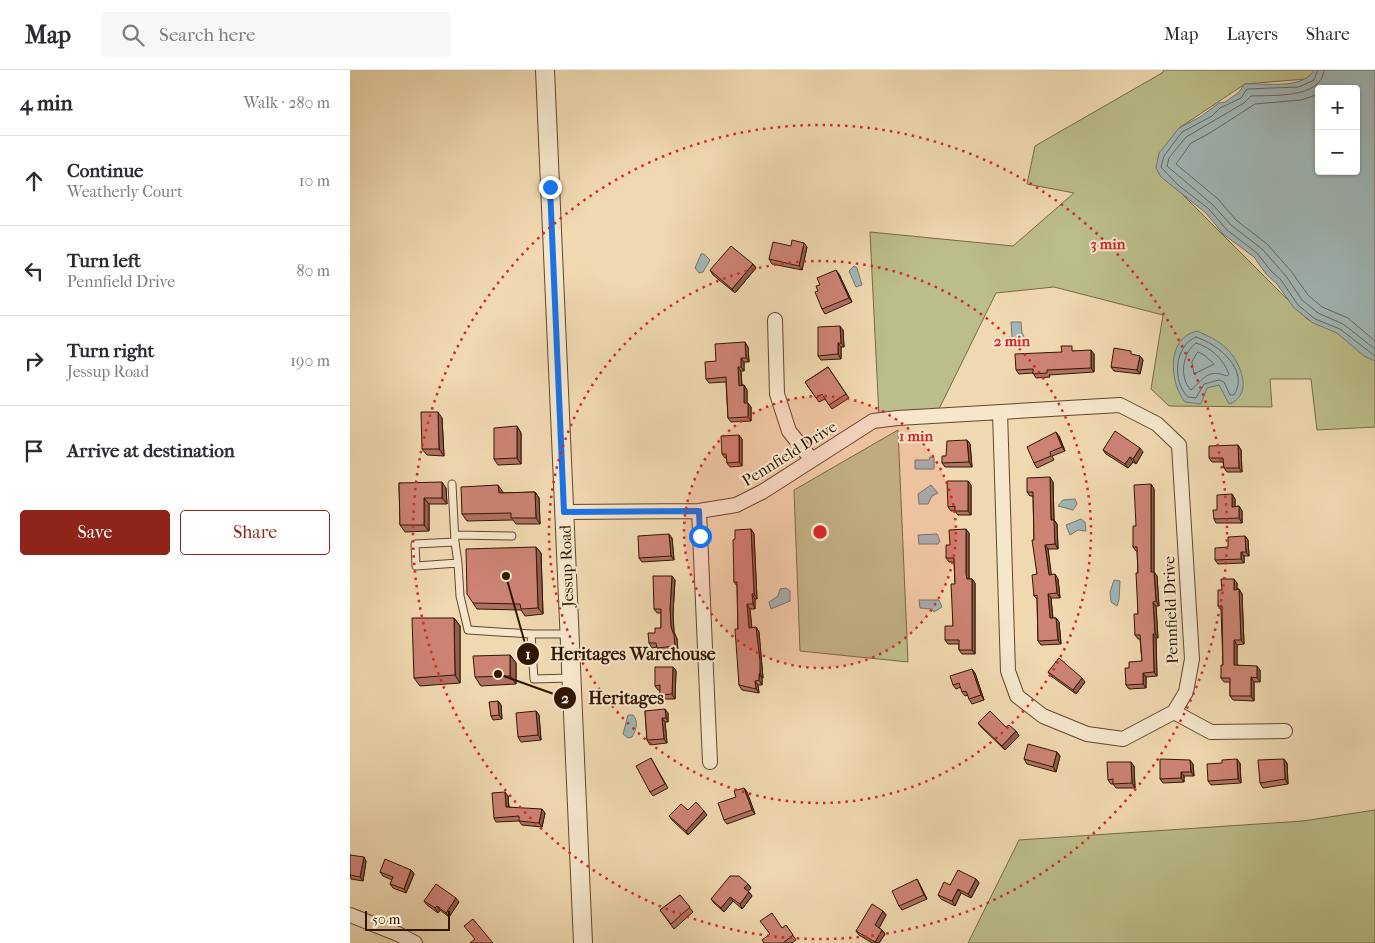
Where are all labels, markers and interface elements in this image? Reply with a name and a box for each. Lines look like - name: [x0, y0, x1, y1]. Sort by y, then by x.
- search box: [101, 12, 451, 57]
- text: Map: [25, 21, 71, 49]
- icon: search: [119, 21, 147, 49]
- text: Search here: [159, 24, 255, 46]
- text: Map: [1164, 24, 1198, 45]
- text: Layers: [1226, 24, 1278, 45]
- text: Share: [1306, 24, 1350, 45]
- map controls: [1315, 85, 1360, 175]
- button: +: [1315, 85, 1360, 130]
- text: 4 min: [20, 91, 73, 115]
- text: Walk · 280 m: [243, 93, 330, 112]
- button: −: [1315, 130, 1360, 175]
- text: Continue: [67, 160, 143, 182]
- icon: ahead: [20, 167, 48, 195]
- text: 10 m: [299, 171, 330, 190]
- route end: [539, 176, 562, 199]
- text: Weatherly Court: [67, 182, 183, 201]
- text: 3 min: [1091, 235, 1126, 253]
- text: Turn left: [67, 250, 141, 272]
- icon: left: [20, 257, 48, 285]
- text: 80 m: [296, 261, 330, 280]
- text: Pennfield Drive: [67, 272, 175, 291]
- text: 2 min: [994, 332, 1031, 350]
- text: Turn right: [67, 340, 154, 362]
- icon: right: [20, 347, 48, 375]
- text: 190 m: [290, 351, 330, 370]
- text: Jessup Road: [67, 362, 149, 381]
- street label: Pennfield Drive: [738, 417, 840, 490]
- text: 1 min: [899, 427, 933, 445]
- icon: arrive: [20, 437, 48, 465]
- text: Arrive at destination: [67, 440, 235, 462]
- button: Save: [20, 510, 170, 555]
- button: Share: [180, 510, 330, 555]
- centre of rings: [811, 523, 829, 541]
- street label: Jessup Road: [556, 524, 577, 609]
- route start: [689, 525, 712, 548]
- street label: Pennfield Drive: [1159, 556, 1182, 664]
- callout: Heritages Warehouse: [515, 637, 726, 670]
- text: Heritages Warehouse: [550, 644, 716, 665]
- text: 1: [525, 645, 531, 663]
- callout: Heritages: [553, 681, 674, 714]
- text: Heritages: [588, 688, 664, 709]
- text: 2: [561, 689, 569, 707]
- scale bar: [365, 908, 450, 931]
- text: 50 m: [372, 911, 400, 928]

